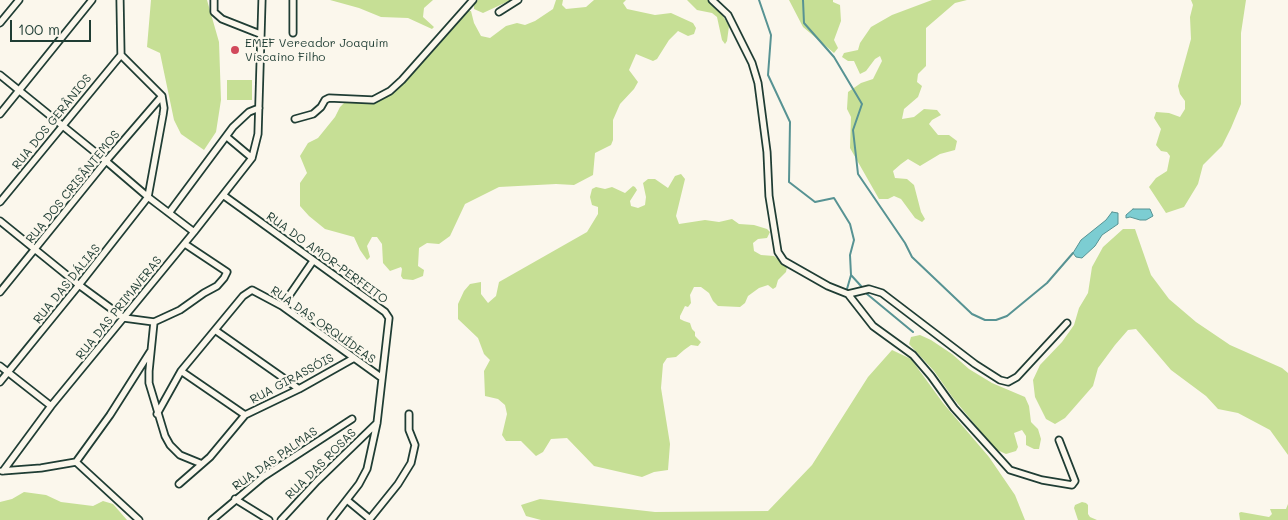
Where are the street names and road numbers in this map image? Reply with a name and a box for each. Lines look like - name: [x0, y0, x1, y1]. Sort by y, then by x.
- street label: RUA DOS GERÂNIOS: [9, 71, 95, 173]
- street label: RUA DOS CRISÂNTEMOS: [23, 128, 123, 246]
- street label: RUA DO AMOR-PERFEITO: [264, 209, 390, 307]
- street label: RUA DAS DÁLIAS: [31, 241, 103, 327]
- street label: RUA DAS PRIMAVERAS: [73, 253, 165, 363]
- street label: RUA DAS ORQUÍDEAS: [268, 283, 378, 367]
- street label: RUA GIRASSÓIS: [248, 351, 336, 407]
- street label: RUA DAS PALMAS: [230, 424, 320, 494]
- street label: RUA DAS ROSAS: [283, 426, 359, 502]

